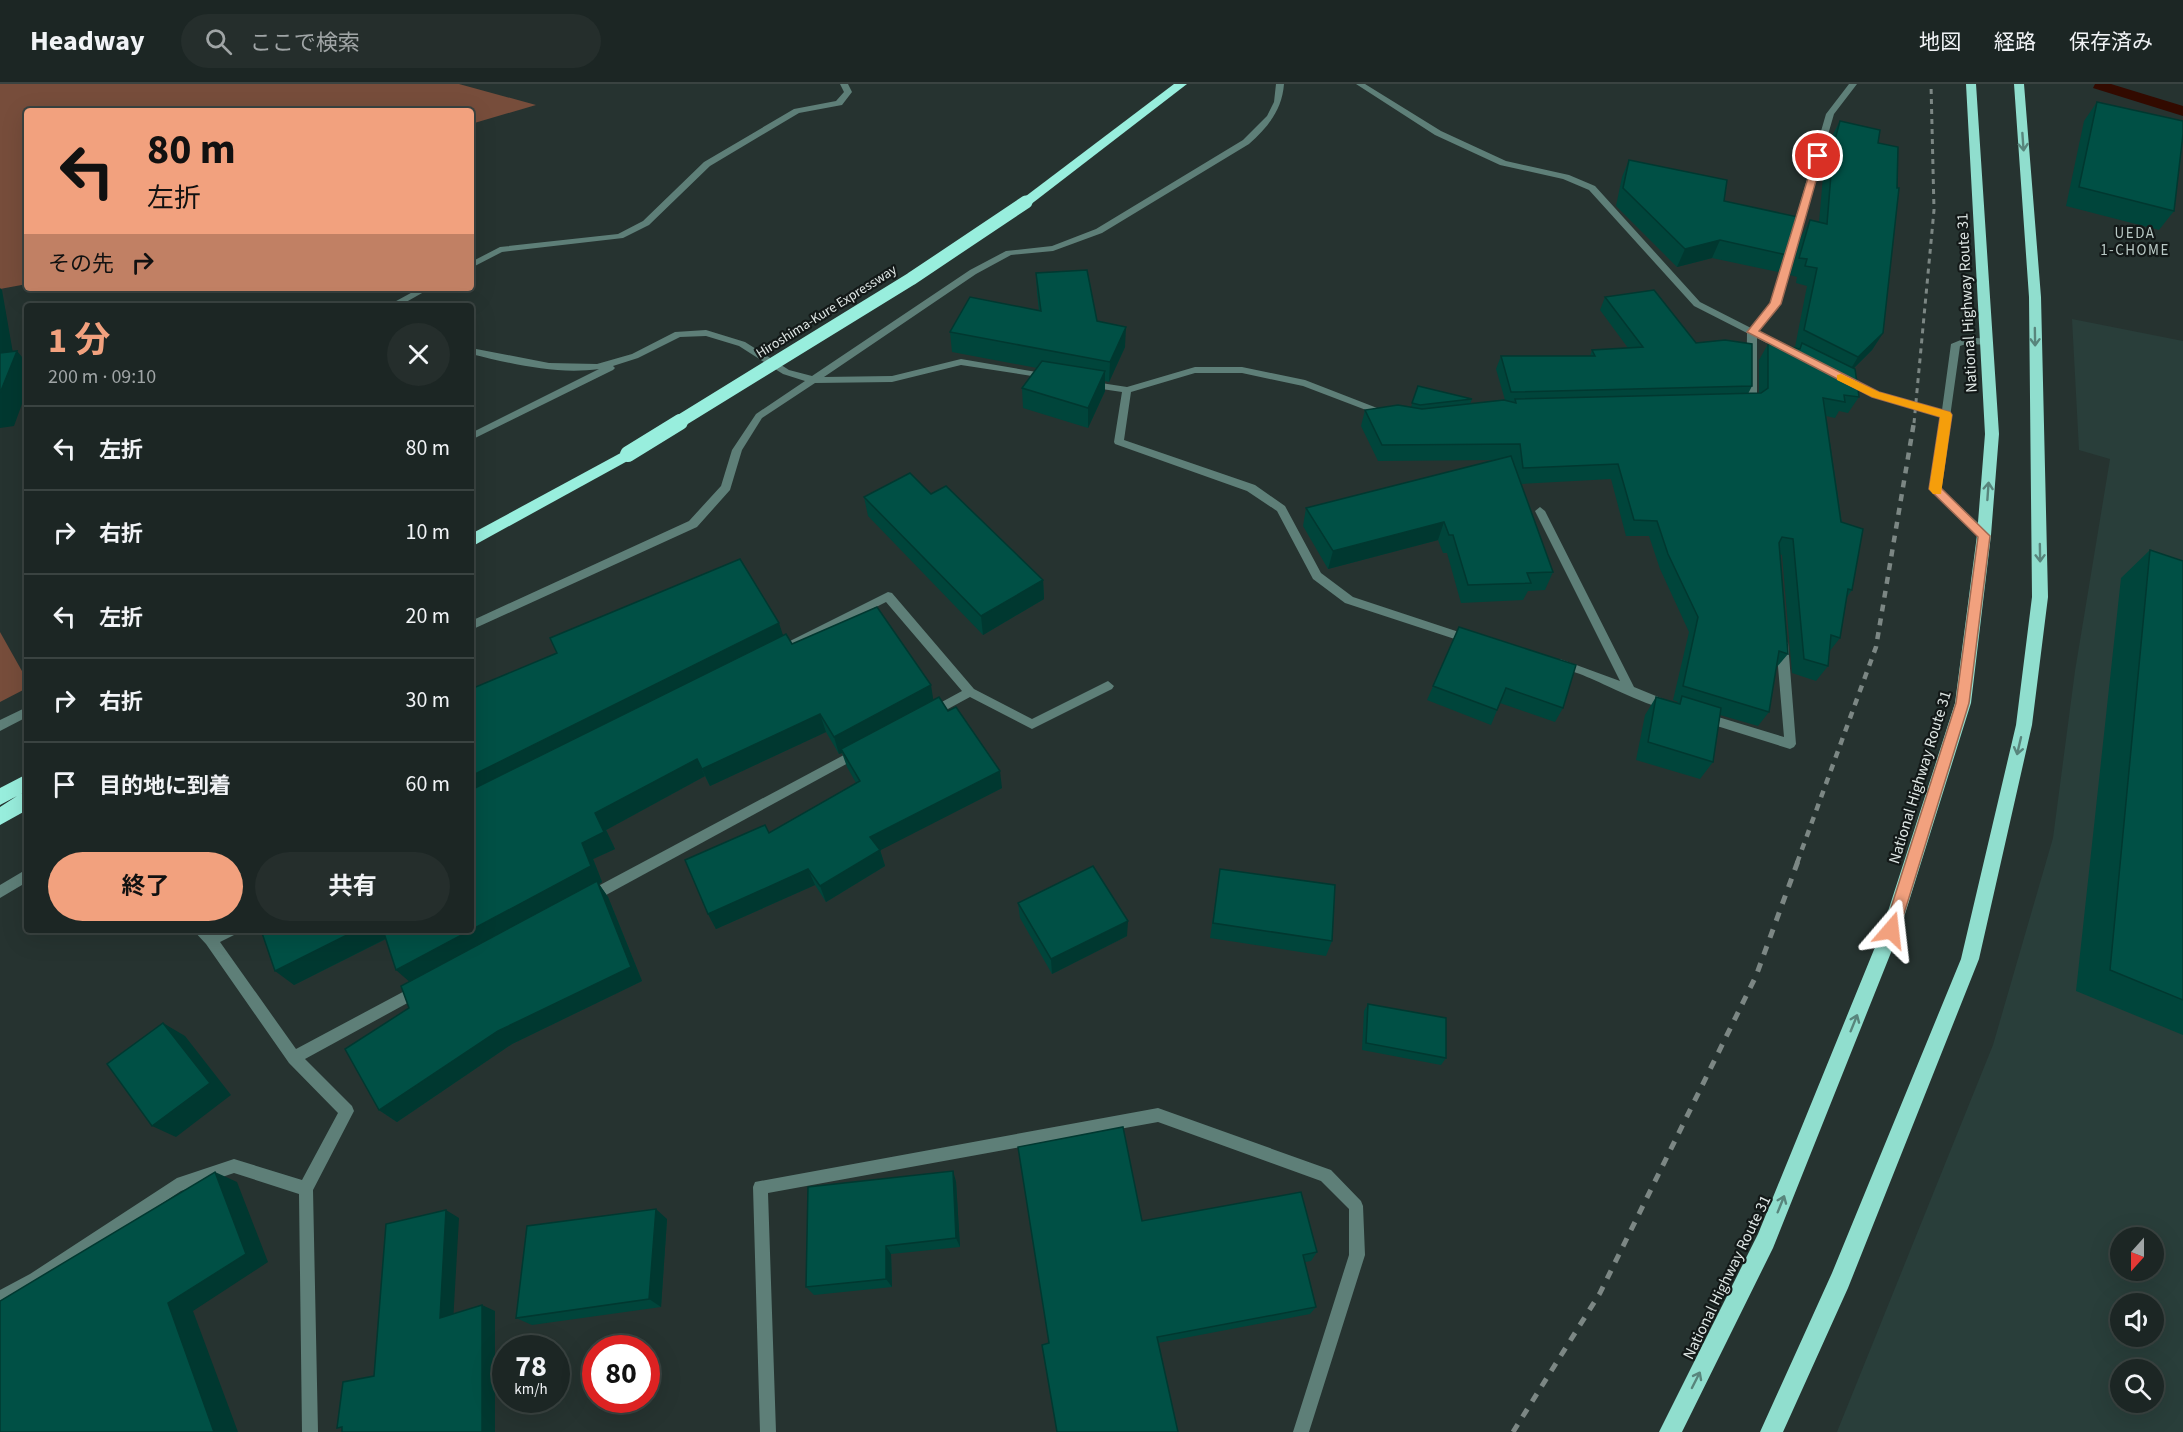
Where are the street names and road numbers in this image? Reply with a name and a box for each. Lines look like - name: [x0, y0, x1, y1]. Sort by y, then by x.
- street label: National Highway Route 31: [1951, 212, 1983, 393]
- street label: Hiroshima-Kure Expressway: [752, 260, 901, 363]
- street label: National Highway Route 31: [1883, 688, 1957, 867]
- street label: National Highway Route 31: [1678, 1192, 1776, 1363]

